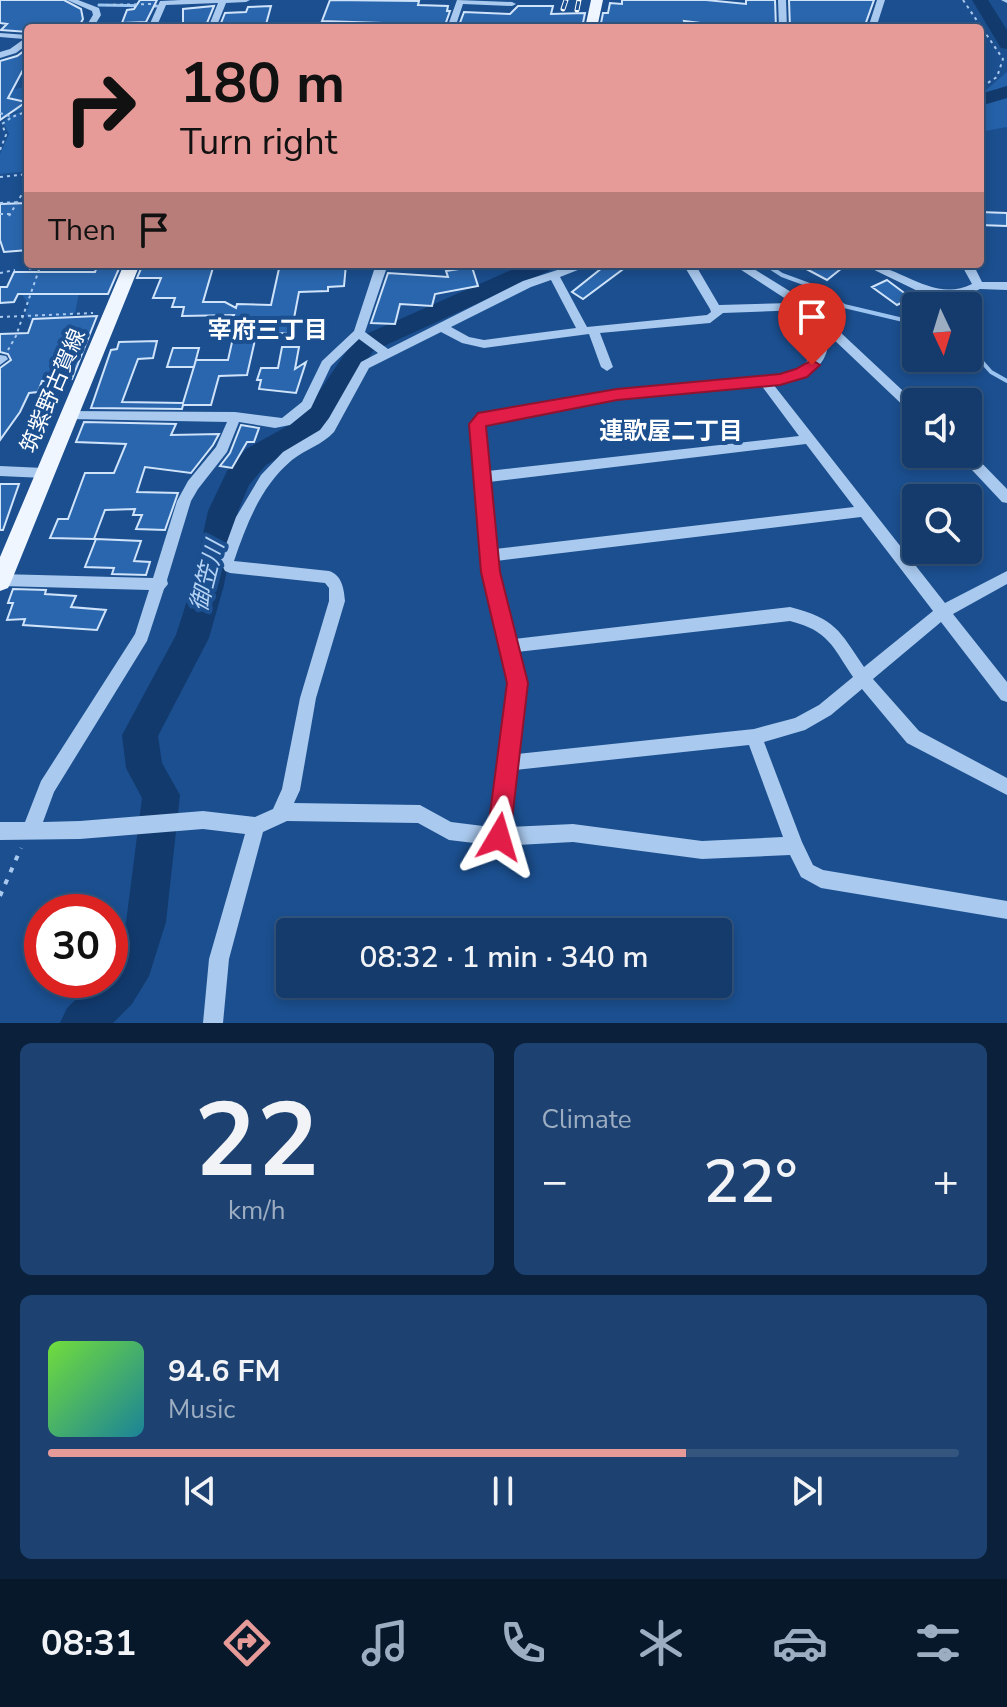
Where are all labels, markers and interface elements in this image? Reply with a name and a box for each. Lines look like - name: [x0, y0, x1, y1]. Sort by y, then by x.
- text: 180 m: [180, 45, 345, 122]
- icon: right: [48, 56, 152, 160]
- text: Turn right: [180, 118, 337, 167]
- icon: arrive: [132, 208, 176, 252]
- text: Then: [48, 210, 116, 251]
- pin: [778, 283, 846, 365]
- north arrow: [902, 292, 982, 372]
- map controls: [902, 292, 982, 564]
- icon: arrive: [790, 295, 834, 339]
- district label: 宰府三丁目: [208, 314, 328, 346]
- street label: 筑紫野古賀線: [13, 324, 93, 458]
- button: sound: [902, 388, 982, 468]
- district label: 連歌屋二丁目: [599, 415, 743, 447]
- button: search: [902, 484, 982, 564]
- water label: 御笠川: [183, 534, 232, 615]
- position arrow: [457, 795, 541, 879]
- speed limit sign: 30: [24, 894, 128, 998]
- text: 08:32 · 1 min · 340 m: [359, 937, 649, 978]
- text: 22: [194, 1070, 319, 1212]
- text: Climate: [542, 1102, 632, 1137]
- text: 22°: [703, 1141, 798, 1223]
- text: −: [542, 1152, 568, 1212]
- text: +: [933, 1152, 959, 1212]
- text: km/h: [228, 1193, 285, 1228]
- text: 94.6 FM: [168, 1351, 280, 1392]
- text: Music: [168, 1392, 235, 1427]
- icon: previous: [178, 1469, 222, 1513]
- icon: pause: [481, 1469, 525, 1513]
- icon: next: [785, 1469, 829, 1513]
- icon: directions: [219, 1615, 275, 1671]
- icon: music: [357, 1615, 413, 1671]
- icon: phone: [495, 1615, 551, 1671]
- icon: climate: [633, 1615, 689, 1671]
- icon: car: [772, 1615, 828, 1671]
- icon: filters: [910, 1615, 966, 1671]
- text: 08:31: [41, 1619, 136, 1668]

